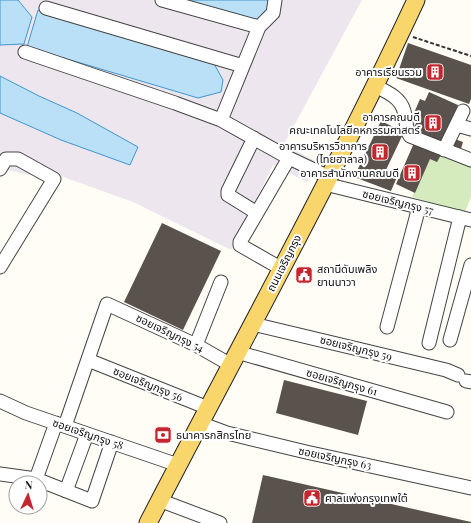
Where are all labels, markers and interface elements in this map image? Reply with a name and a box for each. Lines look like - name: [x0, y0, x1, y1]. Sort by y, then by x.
- building icon: อาคารเรียนรวม: [425, 62, 445, 82]
- place label: อาคารเรียนรวม: [355, 64, 422, 79]
- place label: อาคารคณบดี คณะเทคโนโลยีคหกรรมศาสตร์: [289, 109, 421, 137]
- building icon: อาคารคณบดี คณะเทคโนโลยีคหกรรมศาสตร์: [423, 113, 443, 133]
- place label: อาคารบริหารวิชาการ (ไทยฮาลาล): [279, 138, 367, 166]
- building icon: อาคารบริหารวิชาการ (ไทยฮาลาล): [370, 142, 390, 162]
- building icon: อาคารสำนักงานคณบดี: [402, 163, 422, 183]
- place label: อาคารสำนักงานคณบดี: [300, 165, 399, 180]
- street label: ซอยเจริญกรุง 57: [361, 185, 436, 218]
- street label: ถนนเจริญกรุง: [263, 232, 304, 294]
- place label: สถานีดับเพลิง ยานนาวา: [317, 261, 378, 289]
- public building icon: สถานีดับเพลิง ยานนาวา: [294, 265, 314, 285]
- street label: ซอยเจริญกรุง 54: [134, 310, 207, 356]
- street label: ซอยเจริญกรุง 59: [318, 331, 394, 364]
- street label: ซอยเจริญกรุง 56: [111, 363, 186, 404]
- street label: ซอยเจริญกรุง 61: [305, 364, 380, 399]
- street label: ซอยเจริญกรุง 58: [51, 414, 126, 453]
- bank icon: ธนาคารกสิกรไทย: [153, 425, 173, 445]
- place label: ธนาคารกสิกรไทย: [176, 427, 251, 442]
- street label: ซอยเจริญกรุง 63: [297, 442, 373, 473]
- north arrow: [8, 475, 48, 515]
- text: N: [24, 477, 33, 492]
- public building icon: ศาลแพ่งกรุงเทพใต้: [302, 488, 322, 508]
- place label: ศาลแพ่งกรุงเทพใต้: [325, 490, 408, 505]

